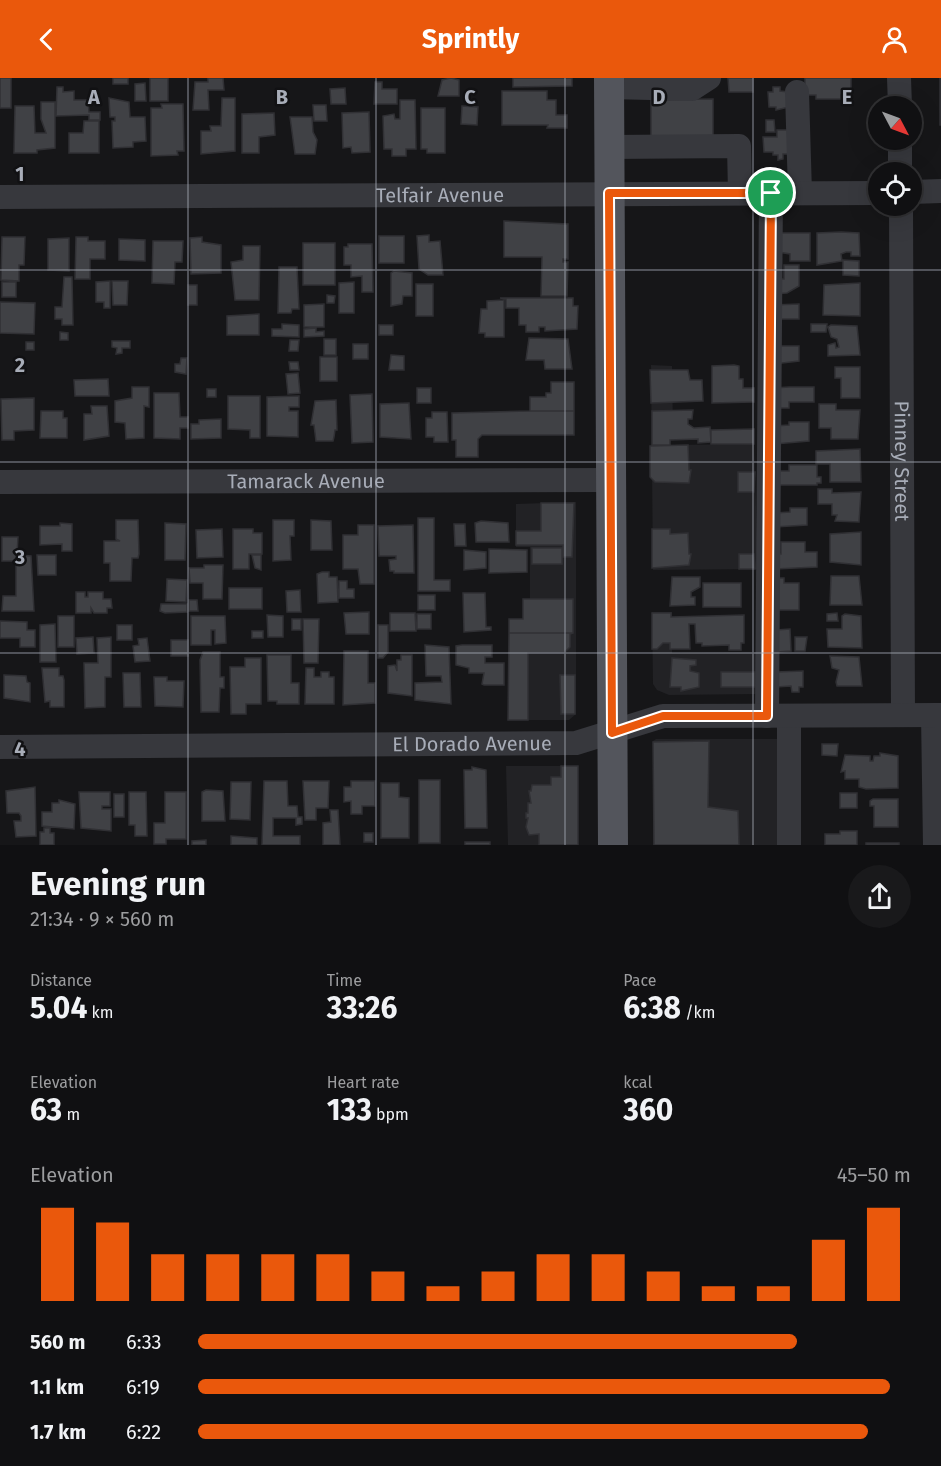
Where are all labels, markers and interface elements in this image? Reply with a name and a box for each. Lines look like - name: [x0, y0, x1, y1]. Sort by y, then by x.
- icon: back: [30, 23, 63, 56]
- text: Sprintly: [422, 23, 519, 55]
- icon: person: [878, 23, 911, 56]
- text: A: [87, 85, 101, 109]
- text: B: [276, 85, 288, 109]
- text: C: [464, 85, 476, 109]
- text: D: [652, 85, 666, 109]
- text: E: [842, 85, 852, 109]
- north arrow: [868, 96, 922, 150]
- map controls: [868, 96, 922, 216]
- text: 1: [15, 162, 25, 186]
- button: locate: [868, 162, 922, 216]
- pin: [745, 167, 796, 218]
- icon: arrive: [754, 176, 787, 209]
- street label: Telfair Avenue: [376, 183, 504, 207]
- text: 2: [15, 353, 25, 377]
- street label: Pinney Street: [890, 400, 914, 522]
- street label: Tamarack Avenue: [227, 469, 385, 493]
- text: 3: [14, 545, 25, 569]
- street label: El Dorado Avenue: [392, 731, 552, 756]
- text: 4: [14, 737, 26, 761]
- text: Evening run: [30, 864, 206, 904]
- button: share: [848, 865, 911, 928]
- text: 21:34 · 9 × 560 m: [30, 907, 174, 931]
- text: Distance: [30, 971, 92, 990]
- text: Time: [327, 971, 362, 990]
- text: Pace: [623, 971, 657, 990]
- text: 5.04: [30, 990, 87, 1026]
- text: 33:26: [327, 990, 398, 1026]
- text: 6:38: [623, 990, 681, 1026]
- text: km: [87, 1003, 114, 1022]
- text: /km: [681, 1003, 715, 1022]
- text: Elevation: [30, 1073, 97, 1092]
- text: Heart rate: [327, 1073, 400, 1092]
- text: kcal: [623, 1073, 652, 1092]
- text: 63: [30, 1092, 62, 1128]
- text: 133: [327, 1092, 372, 1128]
- text: 360: [623, 1092, 673, 1128]
- text: m: [62, 1105, 80, 1124]
- text: bpm: [372, 1105, 409, 1124]
- text: Elevation: [30, 1163, 114, 1187]
- text: 45–50 m: [837, 1163, 911, 1187]
- text: 560 m: [30, 1330, 85, 1354]
- text: 6:33: [126, 1330, 162, 1354]
- text: 1.1 km: [30, 1375, 84, 1399]
- text: 6:19: [126, 1375, 160, 1399]
- text: 1.7 km: [30, 1420, 86, 1444]
- text: 6:22: [126, 1420, 161, 1444]

